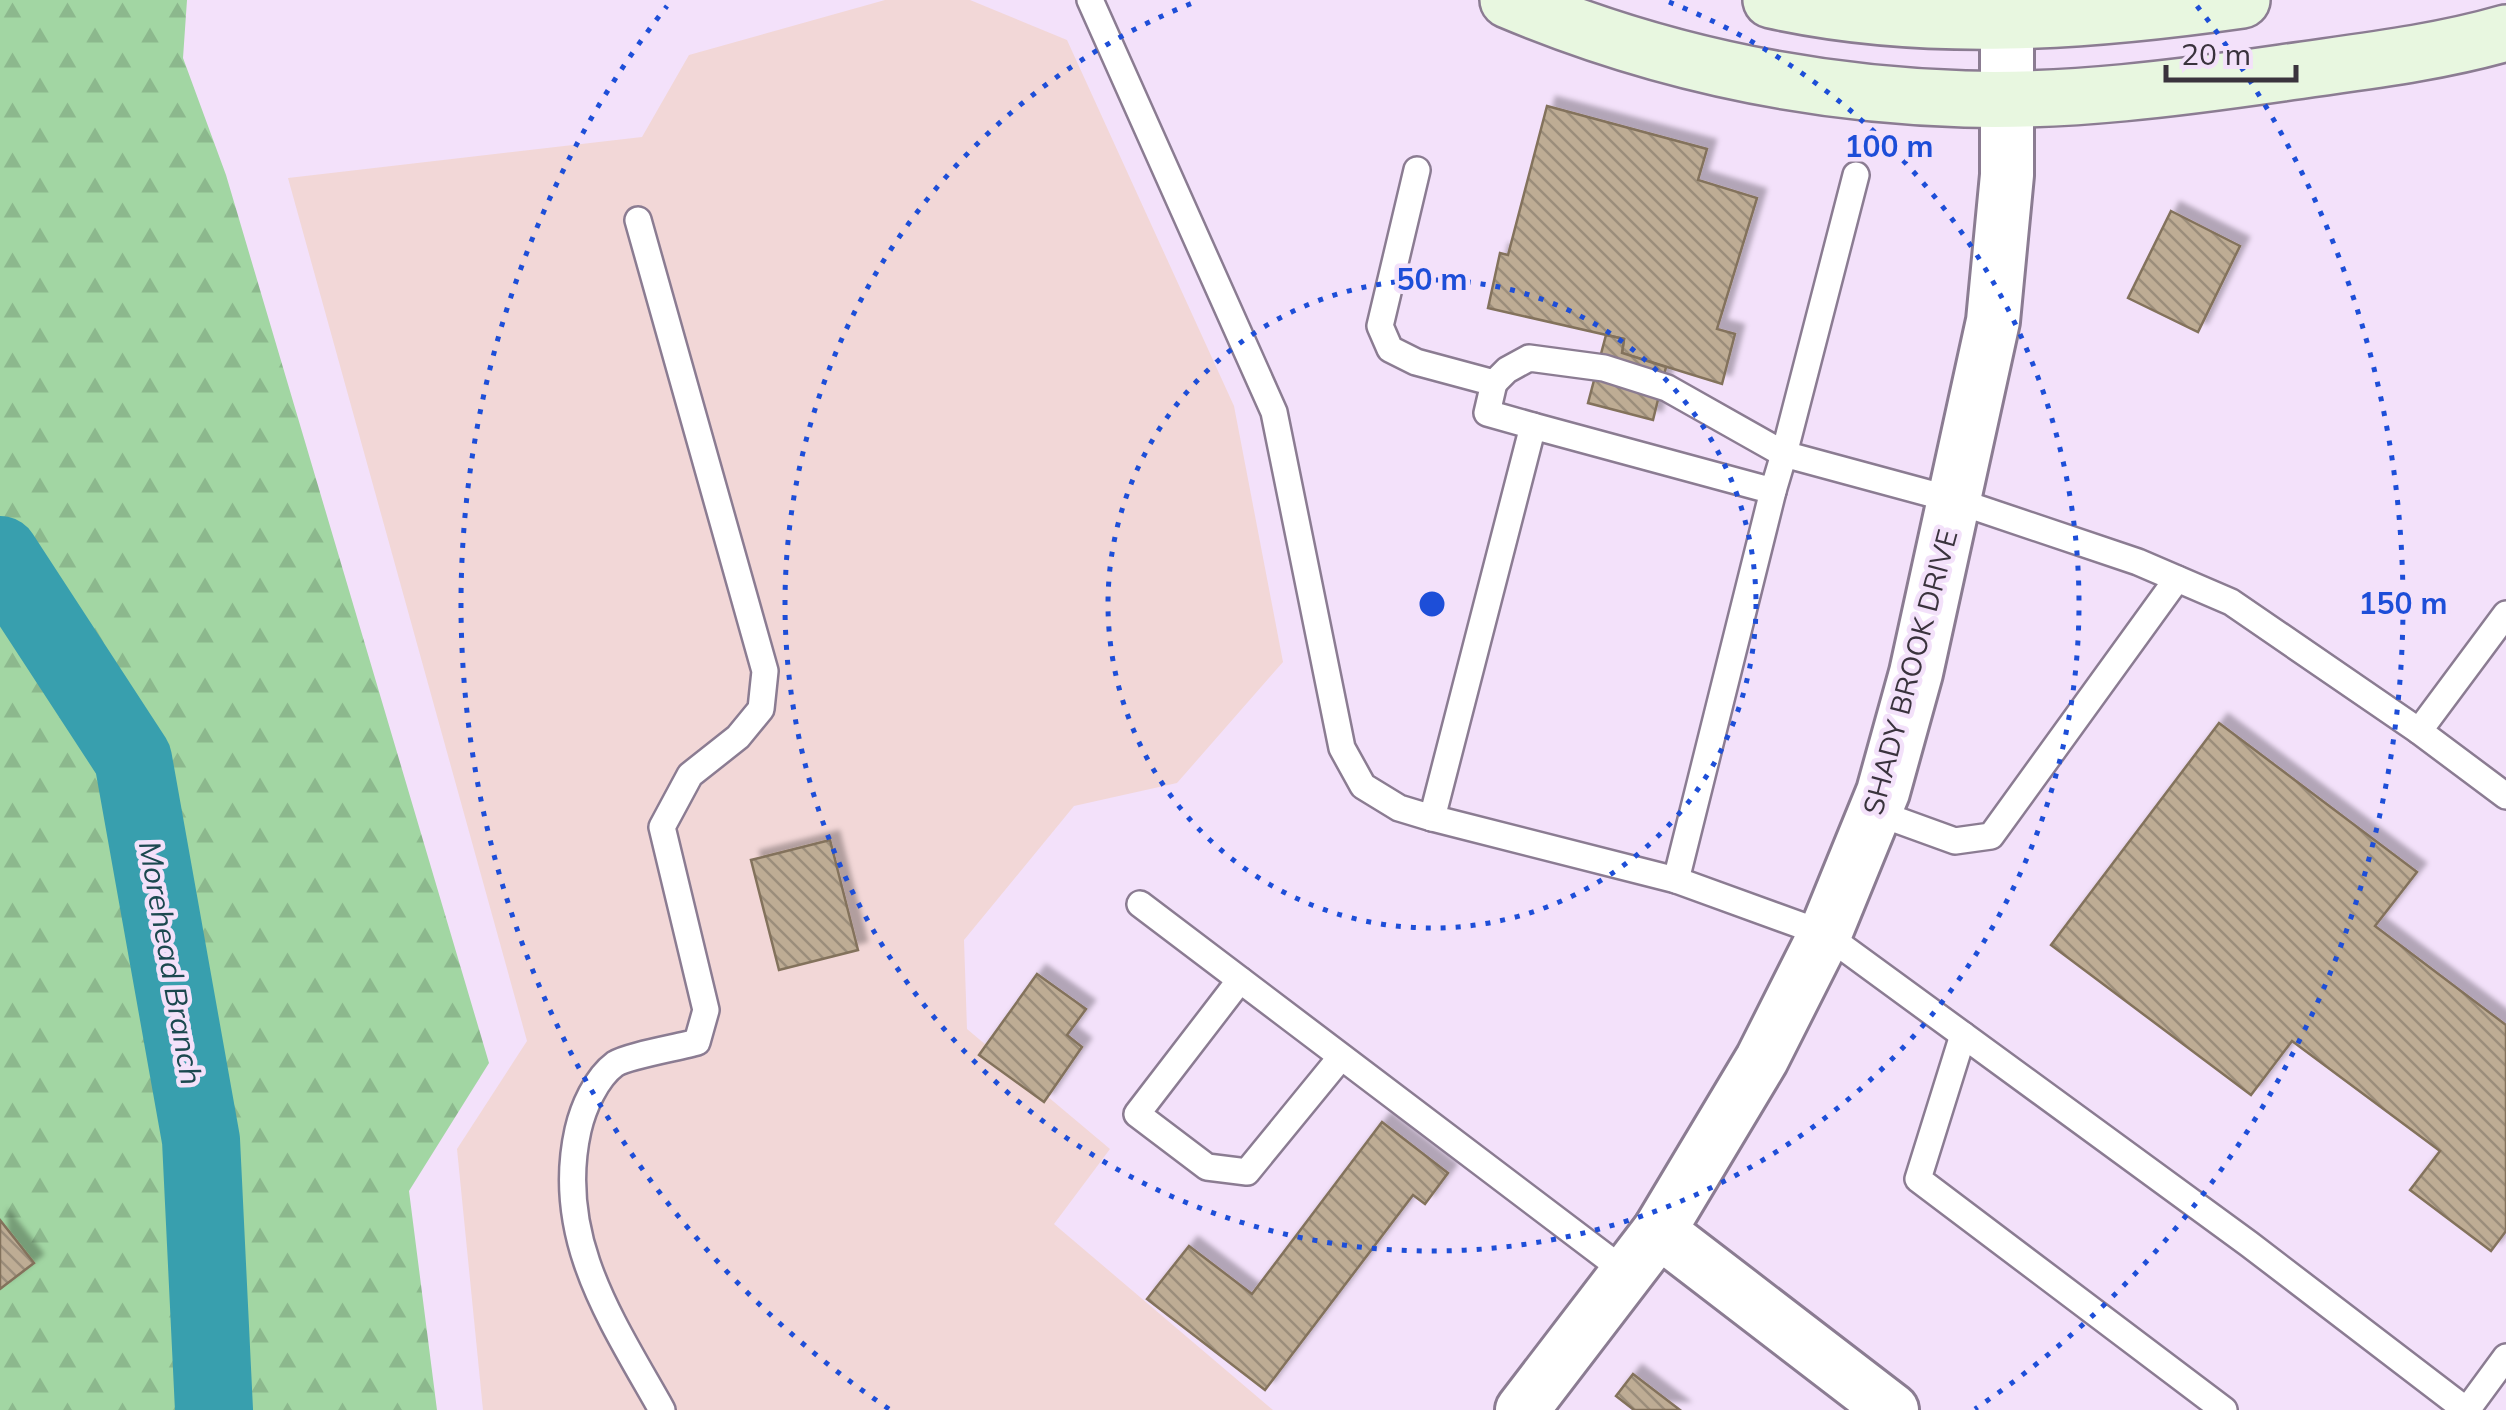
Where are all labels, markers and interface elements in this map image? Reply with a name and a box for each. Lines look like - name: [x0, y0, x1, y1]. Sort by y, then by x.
- scale bar: [2166, 20, 2296, 82]
- text: 20 m: [2181, 35, 2251, 73]
- text: 100 m: [1844, 127, 1934, 165]
- text: 50 m: [1396, 260, 1468, 298]
- street label: SHADY BROOK DRIVE: [1855, 526, 1964, 818]
- text: 150 m: [2358, 584, 2448, 622]
- centre of rings: [1414, 586, 1450, 622]
- water label: Morehead Branch: [131, 838, 211, 1088]

